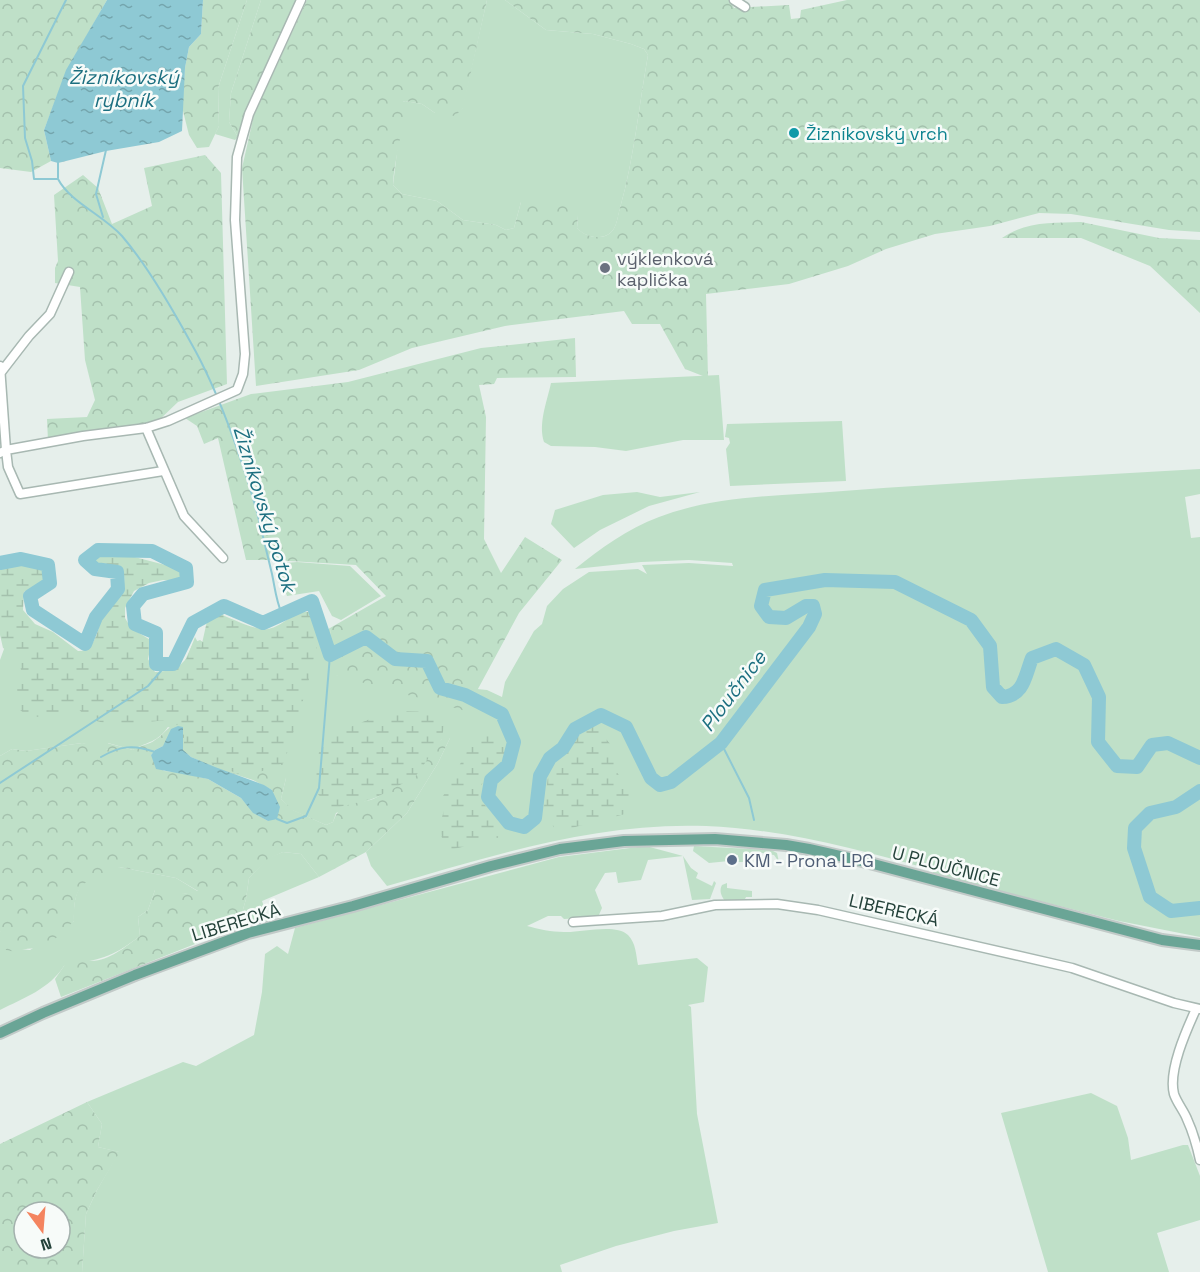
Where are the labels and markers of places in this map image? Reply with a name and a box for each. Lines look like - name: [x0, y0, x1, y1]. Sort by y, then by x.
- place label: Žizníkovský vrch: [806, 122, 948, 145]
- marker: Žizníkovský vrch: [787, 126, 801, 140]
- place label: výklenková kaplička: [617, 247, 713, 291]
- marker: výklenková kaplička: [598, 261, 612, 275]
- place label: KM - Prona LPG: [744, 849, 874, 872]
- marker: KM - Prona LPG: [725, 853, 739, 867]

